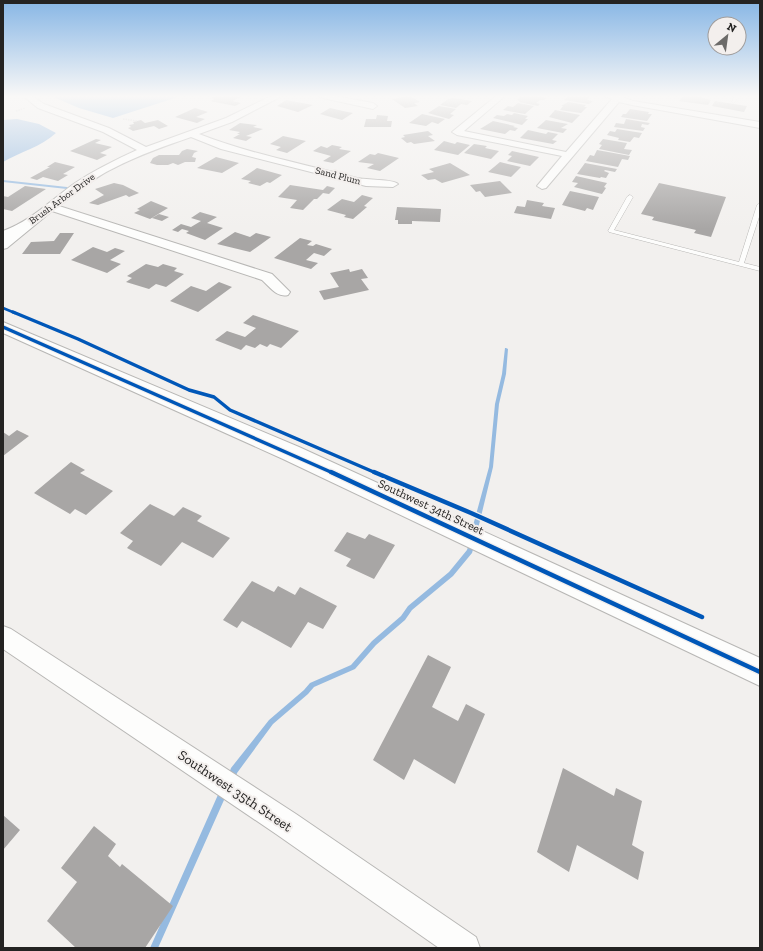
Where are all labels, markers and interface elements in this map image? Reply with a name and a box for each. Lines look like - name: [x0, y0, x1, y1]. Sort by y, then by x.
- north arrow: [707, 16, 747, 56]
- text: N: [725, 20, 739, 36]
- street label: Sand Plum: [314, 165, 362, 188]
- street label: Brush Arbor Drive: [27, 171, 98, 227]
- street label: Southwest 34th Street: [376, 476, 487, 538]
- street label: Southwest 35th Street: [175, 747, 296, 836]

